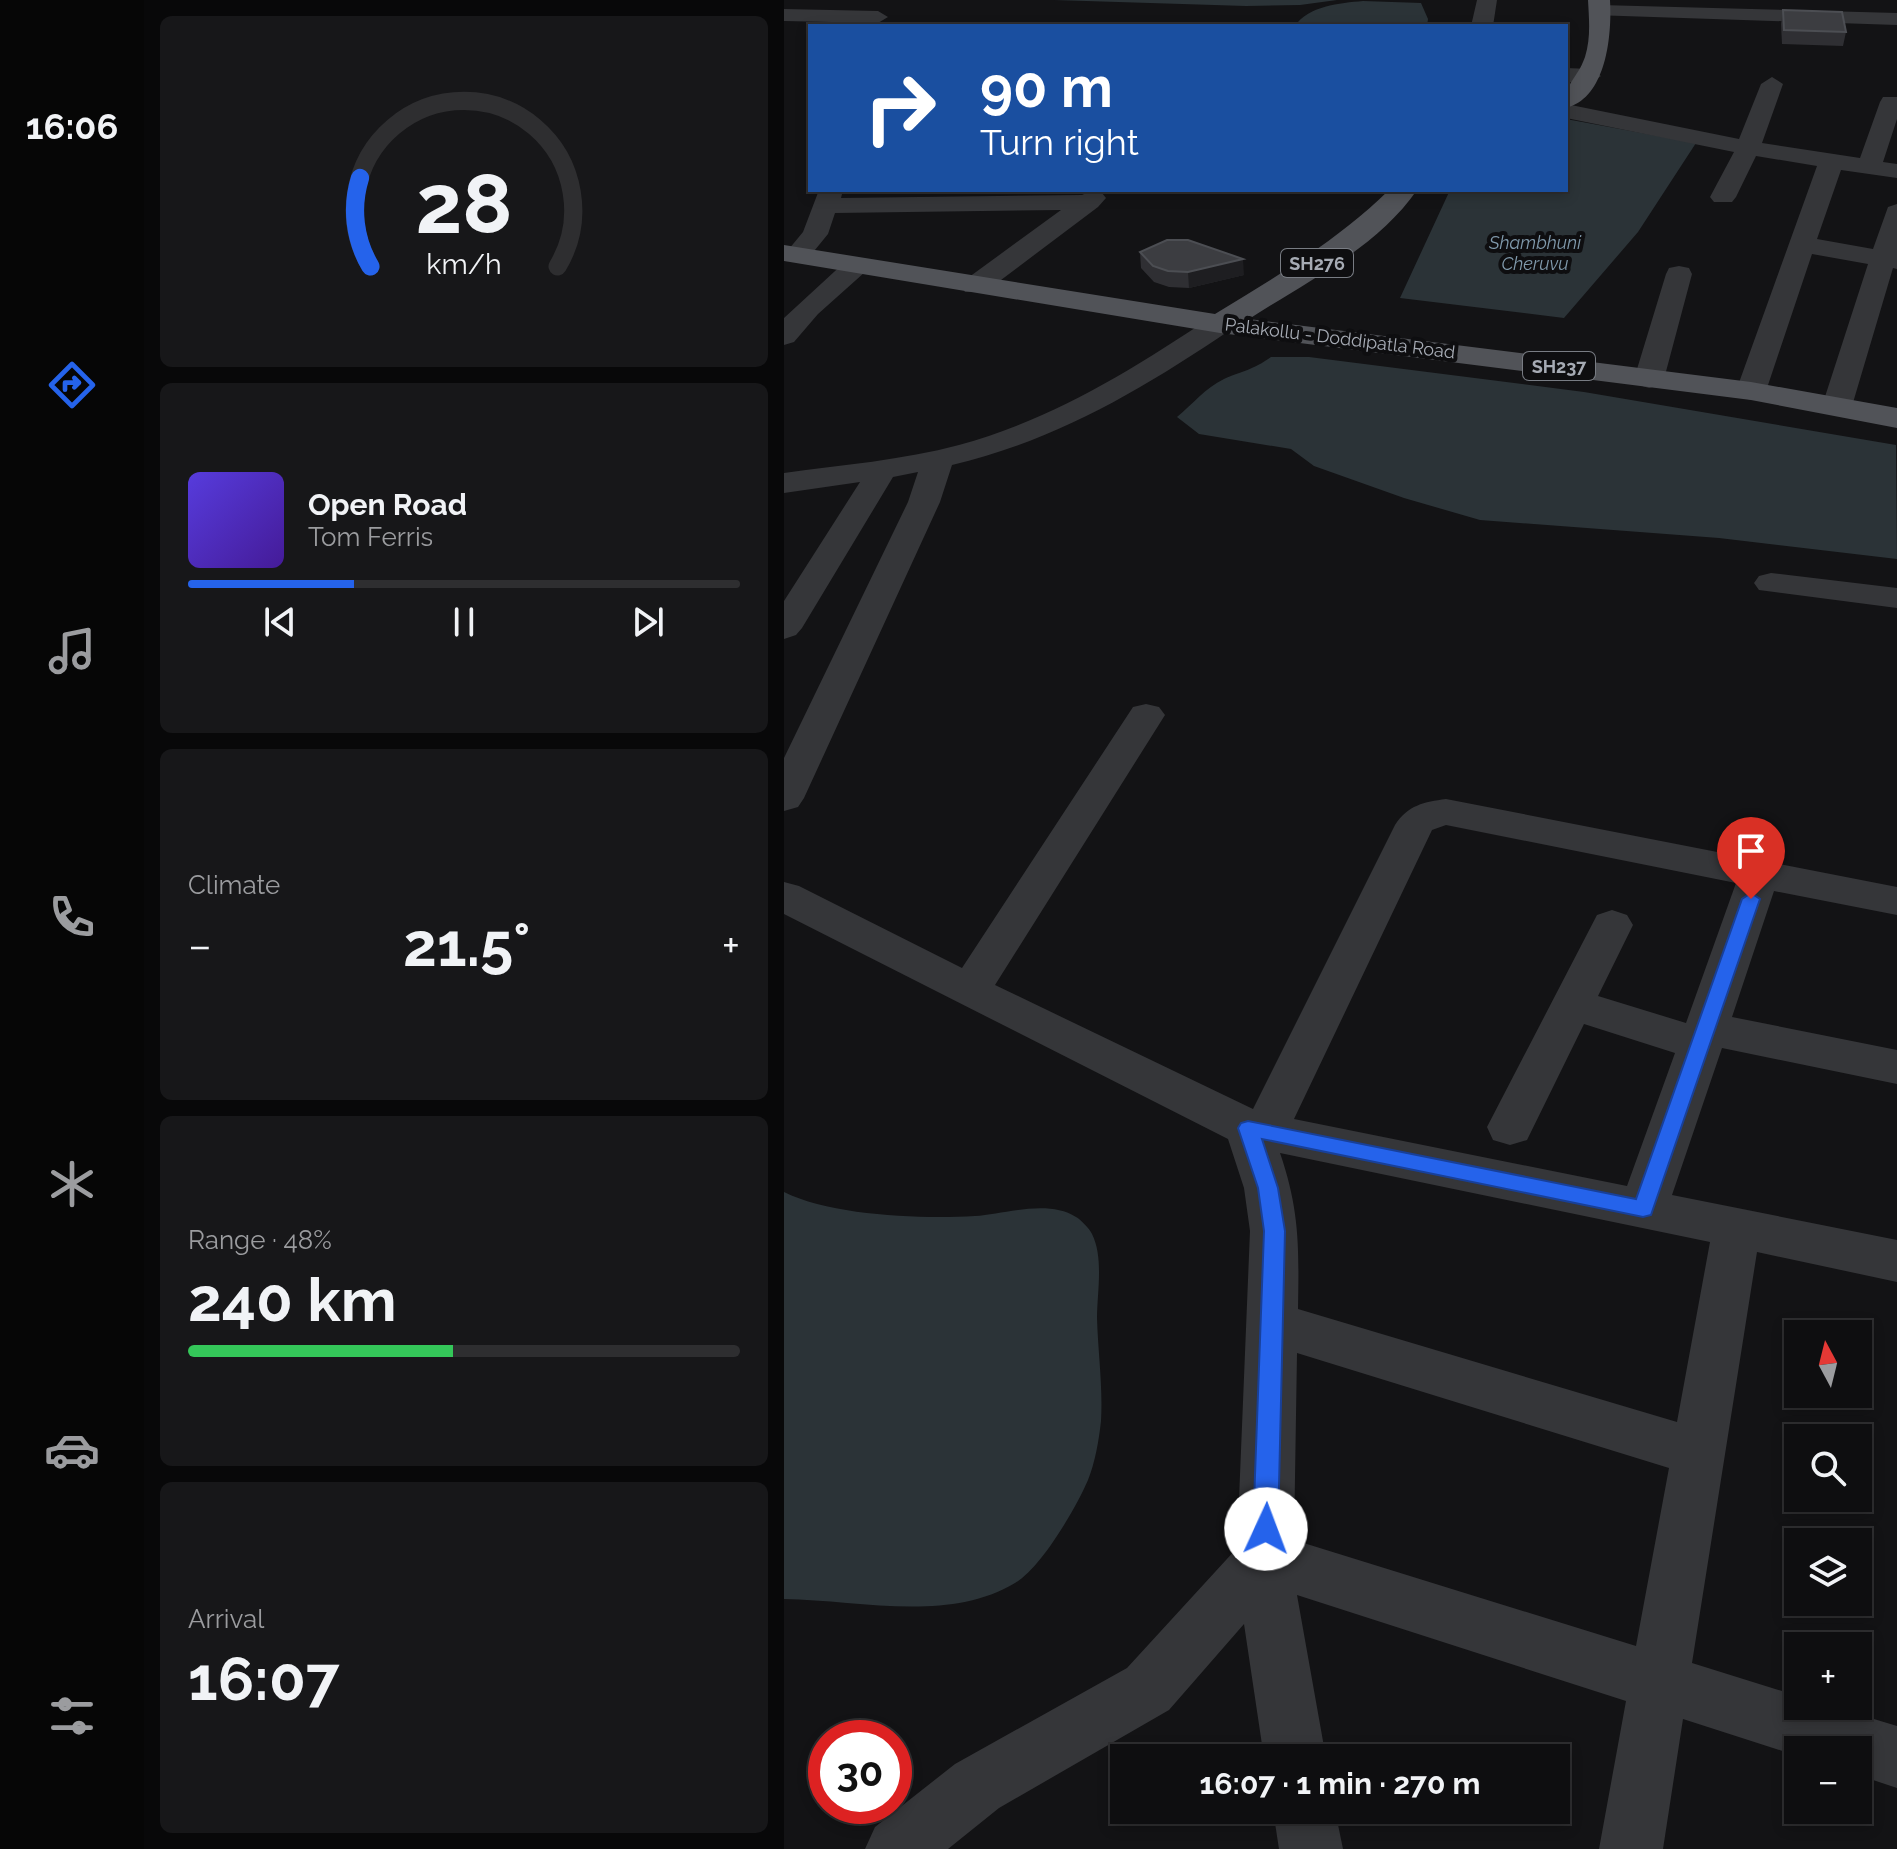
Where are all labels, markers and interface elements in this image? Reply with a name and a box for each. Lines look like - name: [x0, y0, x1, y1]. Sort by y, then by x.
- text: 90 m: [980, 54, 1113, 120]
- icon: right: [848, 56, 952, 160]
- text: 16:06: [26, 105, 118, 147]
- text: Turn right: [980, 121, 1139, 163]
- text: 28: [415, 155, 513, 252]
- water label: Shambhuni Cheruvu: [1488, 232, 1582, 274]
- text: km/h: [426, 247, 502, 281]
- road number: SH276: [1281, 249, 1353, 277]
- street label: Palakollu - Doddipatla Road: [1224, 313, 1456, 363]
- road number: SH237: [1523, 352, 1595, 380]
- icon: directions: [44, 357, 100, 413]
- text: Open Road: [308, 487, 467, 522]
- text: Tom Ferris: [308, 522, 433, 552]
- icon: previous: [258, 600, 302, 644]
- icon: pause: [442, 600, 486, 644]
- icon: next: [626, 600, 670, 644]
- icon: music: [44, 623, 100, 679]
- pin: [1717, 817, 1785, 899]
- icon: arrive: [1729, 829, 1773, 873]
- text: Climate: [188, 870, 280, 900]
- icon: phone: [44, 889, 100, 945]
- text: 21.5°: [403, 910, 530, 980]
- text: −: [188, 920, 212, 971]
- text: +: [722, 920, 740, 971]
- icon: climate: [44, 1156, 100, 1212]
- text: Range · 48%: [188, 1225, 332, 1255]
- text: 240 km: [188, 1265, 397, 1335]
- north arrow: [1784, 1320, 1872, 1408]
- map controls: [1784, 1320, 1872, 1824]
- icon: car: [44, 1422, 100, 1478]
- button: search: [1784, 1424, 1872, 1512]
- position arrow: [1224, 1487, 1308, 1571]
- button: layers: [1784, 1528, 1872, 1616]
- text: Arrival: [188, 1604, 264, 1634]
- button: +: [1784, 1632, 1872, 1720]
- text: 16:07: [188, 1644, 339, 1714]
- icon: filters: [44, 1688, 100, 1744]
- speed limit sign: 30: [808, 1720, 912, 1824]
- button: −: [1784, 1736, 1872, 1824]
- text: 16:07 · 1 min · 270 m: [1199, 1766, 1481, 1801]

